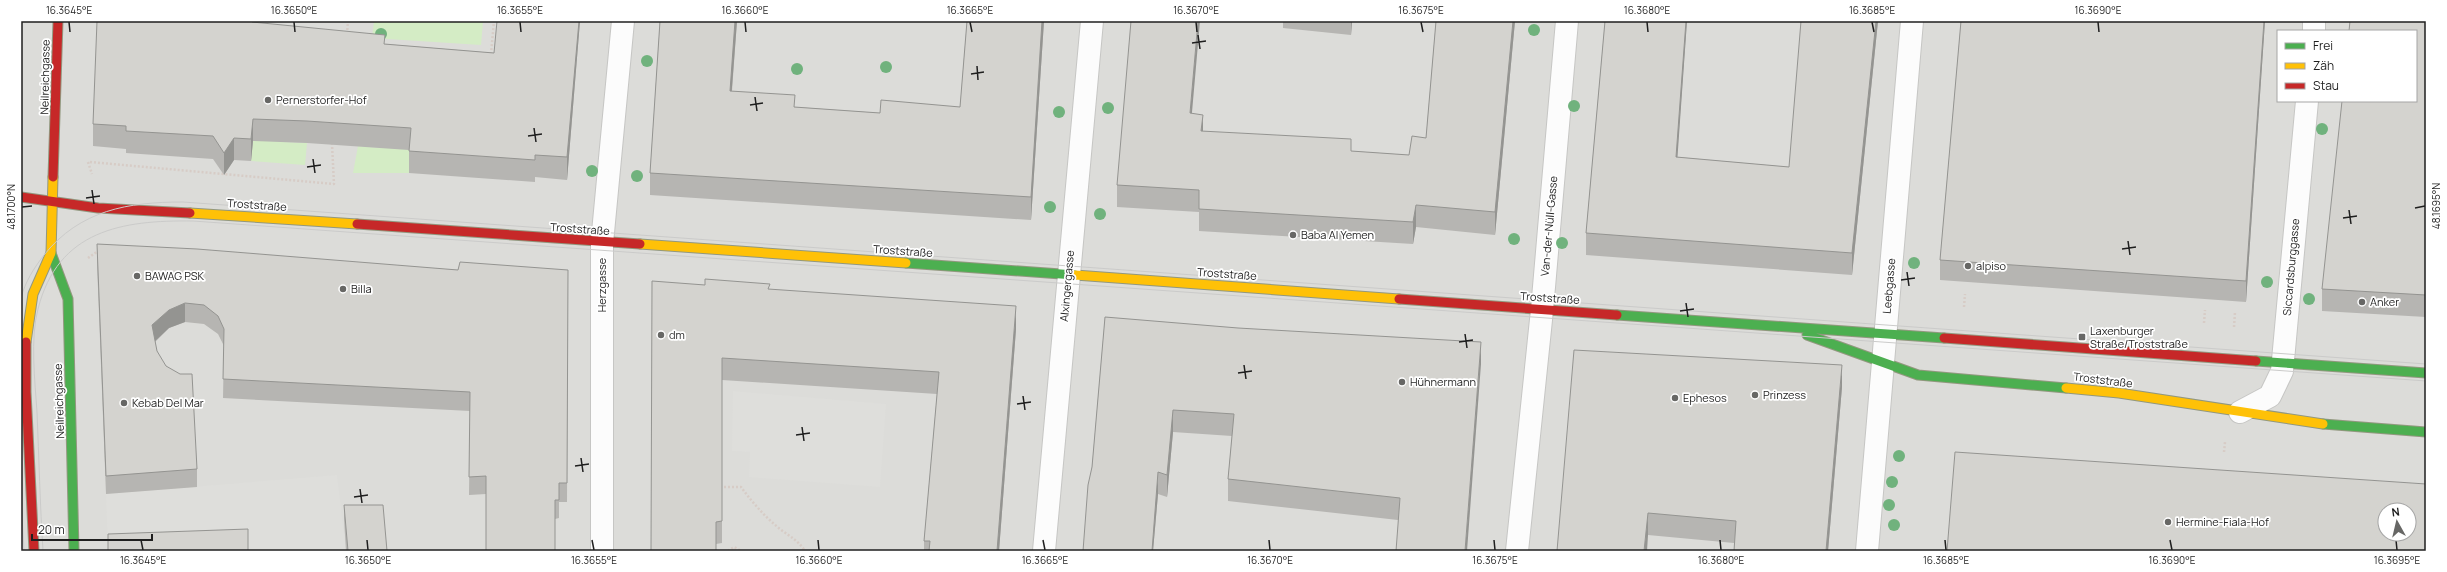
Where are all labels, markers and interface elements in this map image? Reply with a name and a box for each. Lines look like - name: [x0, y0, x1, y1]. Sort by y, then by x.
- text: 16.3645°E: [46, 3, 92, 17]
- text: 16.3650°E: [271, 3, 318, 17]
- text: 16.3655°E: [497, 3, 543, 17]
- text: 16.3660°E: [722, 3, 769, 17]
- text: 16.3665°E: [947, 3, 994, 17]
- text: 16.3670°E: [1173, 3, 1219, 17]
- text: 16.3675°E: [1398, 3, 1444, 17]
- text: 16.3680°E: [1624, 3, 1671, 17]
- text: 16.3685°E: [1849, 3, 1895, 17]
- text: 16.3690°E: [2075, 3, 2122, 17]
- legend: [2277, 30, 2417, 102]
- text: Frei: [2313, 37, 2333, 54]
- street label: Neilreichgasse: [36, 39, 53, 115]
- text: Zäh: [2313, 57, 2334, 74]
- text: Stau: [2313, 77, 2339, 94]
- place label: Pernerstorfer-Hof: [276, 92, 367, 107]
- marker: Pernerstorfer-Hof: [263, 95, 273, 105]
- street label: Van-der-Nüll-Gasse: [1537, 175, 1560, 277]
- text: 48.1695°N: [2429, 183, 2443, 229]
- text: 48.1700°N: [4, 184, 18, 230]
- street label: Troststraße: [227, 195, 288, 214]
- street label: Siccardsburggasse: [2279, 217, 2302, 316]
- street label: Troststraße: [550, 219, 611, 238]
- place label: Baba Al Yemen: [1301, 227, 1374, 242]
- marker: Baba Al Yemen: [1288, 230, 1298, 240]
- street label: Troststraße: [873, 241, 934, 260]
- street label: Alxingergasse: [1056, 249, 1077, 322]
- street label: Herzgasse: [594, 257, 609, 312]
- street label: Leebgasse: [1879, 257, 1898, 314]
- place label: alpiso: [1976, 258, 2007, 273]
- marker: alpiso: [1963, 261, 1973, 271]
- street label: Troststraße: [1197, 264, 1258, 283]
- place label: BAWAG PSK: [145, 268, 205, 283]
- marker: BAWAG PSK: [132, 271, 142, 281]
- place label: Billa: [351, 281, 372, 296]
- marker: Billa: [338, 284, 348, 294]
- street label: Troststraße: [1520, 288, 1581, 307]
- place label: Anker: [2370, 294, 2399, 309]
- marker: Anker: [2357, 297, 2367, 307]
- place label: Laxenburger Straße/Troststraße: [2090, 323, 2188, 351]
- place label: dm: [669, 327, 685, 342]
- marker: dm: [656, 330, 666, 340]
- marker: Laxenburger Straße/Troststraße: [2077, 332, 2087, 342]
- street label: Neilreichgasse: [50, 363, 67, 439]
- street label: Troststraße: [2073, 368, 2134, 391]
- place label: Hühnermann: [1410, 374, 1476, 389]
- marker: Hühnermann: [1397, 377, 1407, 387]
- place label: Prinzess: [1763, 387, 1806, 402]
- place label: Ephesos: [1683, 390, 1727, 405]
- marker: Prinzess: [1750, 390, 1760, 400]
- marker: Ephesos: [1670, 393, 1680, 403]
- place label: Kebab Del Mar: [132, 395, 204, 410]
- marker: Kebab Del Mar: [119, 398, 129, 408]
- north arrow: [2377, 502, 2417, 542]
- text: N: [2391, 504, 2401, 520]
- place label: Hermine-Fiala-Hof: [2176, 514, 2269, 529]
- scale bar: [32, 516, 152, 542]
- marker: Hermine-Fiala-Hof: [2163, 517, 2173, 527]
- text: 20 m: [38, 521, 65, 538]
- text: 16.3645°E: [120, 553, 166, 567]
- text: 16.3650°E: [345, 553, 392, 567]
- text: 16.3655°E: [571, 553, 617, 567]
- text: 16.3660°E: [796, 553, 843, 567]
- text: 16.3665°E: [1022, 553, 1069, 567]
- text: 16.3670°E: [1247, 553, 1293, 567]
- text: 16.3675°E: [1472, 553, 1518, 567]
- text: 16.3680°E: [1698, 553, 1745, 567]
- text: 16.3685°E: [1923, 553, 1969, 567]
- text: 16.3690°E: [2149, 553, 2196, 567]
- text: 16.3695°E: [2374, 553, 2421, 567]

